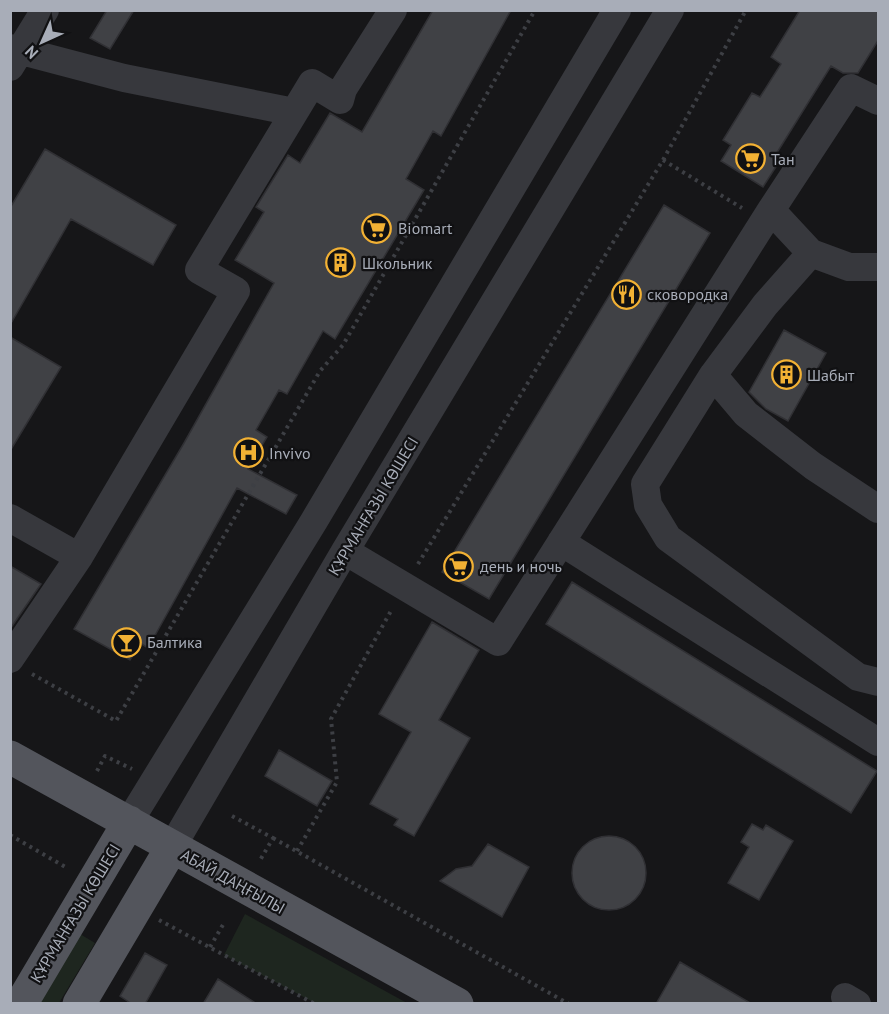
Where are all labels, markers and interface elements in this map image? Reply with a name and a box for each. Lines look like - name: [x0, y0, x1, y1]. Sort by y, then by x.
- north arrow: [12, 12, 72, 72]
- text: N: [21, 42, 42, 63]
- supermarket icon: Тан: [734, 143, 766, 175]
- place label: Тан: [771, 149, 795, 169]
- supermarket icon: Biomart: [361, 212, 393, 244]
- place label: Biomart: [398, 218, 453, 238]
- building icon: Школьник: [325, 247, 357, 279]
- place label: Школьник: [362, 253, 433, 273]
- restaurant icon: сковородка: [610, 278, 642, 310]
- place label: сковородка: [647, 284, 728, 304]
- building icon: Шабыт: [770, 359, 802, 391]
- place label: Шабыт: [807, 365, 855, 385]
- street label: ҚҰРМАНҒАЗЫ КӨШЕСІ: [324, 433, 422, 579]
- hospital icon: Invivo: [232, 437, 264, 469]
- place label: Invivo: [269, 443, 311, 463]
- supermarket icon: день и ночь: [443, 550, 475, 582]
- place label: день и ночь: [480, 556, 562, 576]
- bar icon: Балтика: [110, 626, 142, 658]
- place label: Балтика: [147, 632, 202, 652]
- street label: ҚҰРМАНҒАЗЫ КӨШЕСІ: [26, 840, 124, 986]
- street label: АБАЙ ДАҢҒЫЛЫ: [177, 844, 289, 918]

